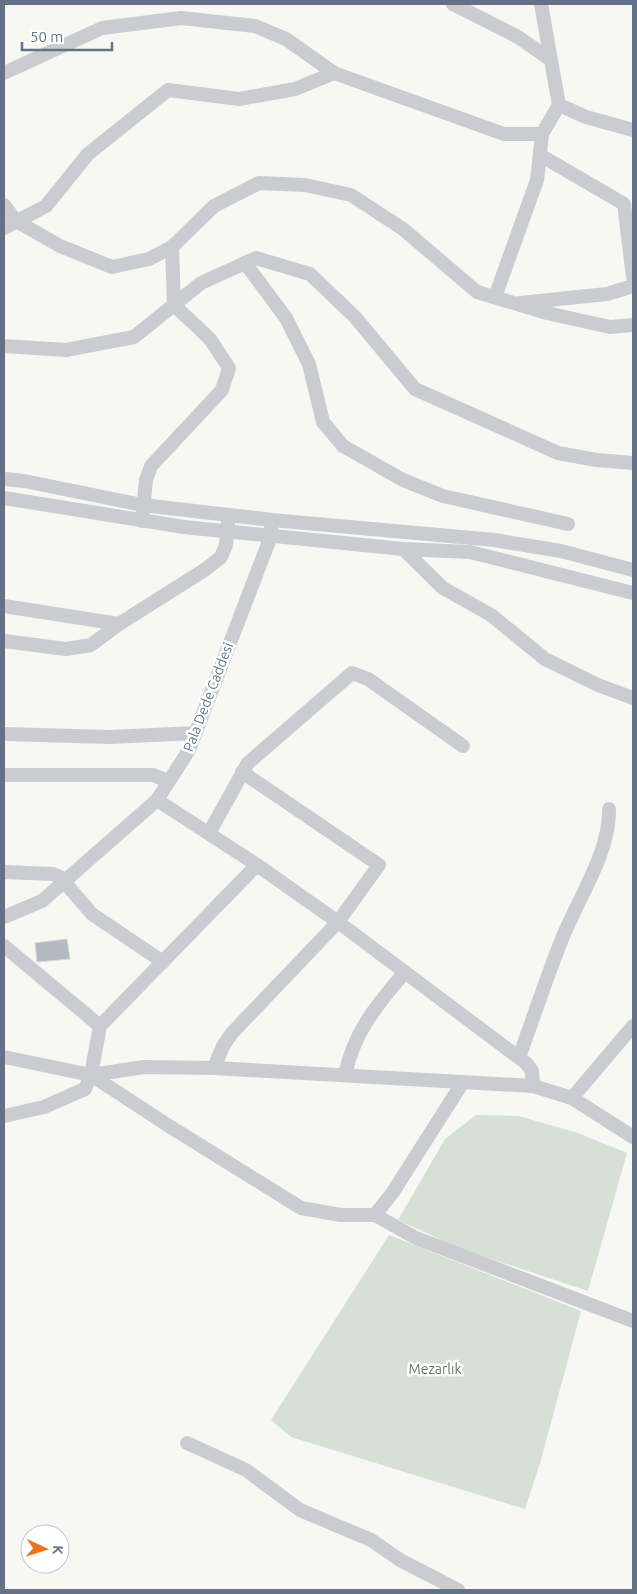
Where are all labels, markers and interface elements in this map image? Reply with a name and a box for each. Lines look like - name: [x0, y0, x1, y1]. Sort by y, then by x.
- scale bar: [22, 20, 112, 52]
- text: 50 m: [30, 28, 63, 45]
- street label: Pala Dede Caddesi: [180, 640, 236, 754]
- park label: Mezarlık: [409, 1361, 461, 1377]
- north arrow: [20, 1524, 70, 1574]
- text: K: [50, 1545, 66, 1556]

